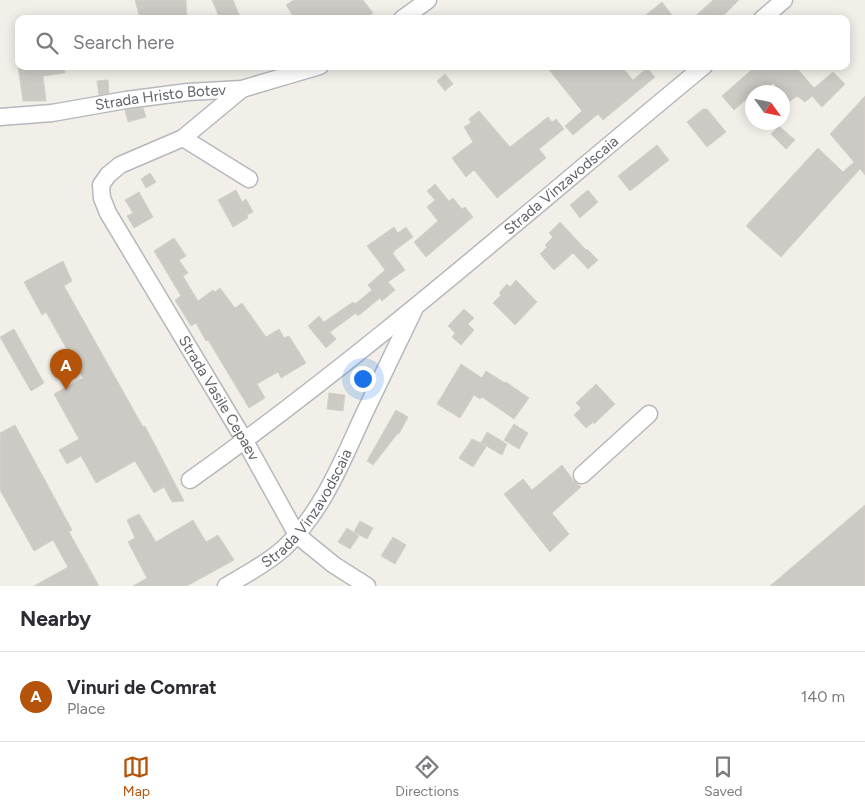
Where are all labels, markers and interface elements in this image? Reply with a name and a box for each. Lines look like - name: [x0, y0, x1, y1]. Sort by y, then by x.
- search box: [15, 15, 850, 70]
- icon: search: [33, 29, 61, 57]
- text: Search here: [73, 31, 175, 54]
- street label: Strada Hristo Botev: [94, 81, 227, 114]
- north arrow: [745, 85, 790, 130]
- street label: Strada Vinzavodscaia: [500, 132, 622, 239]
- street label: Strada Vasile Cepaev: [175, 332, 263, 464]
- pin: A: [50, 349, 82, 390]
- your location: [350, 366, 376, 392]
- street label: Strada Vinzavodscaia: [258, 446, 356, 572]
- text: Nearby: [20, 606, 91, 631]
- text: Vinuri de Comrat: [67, 676, 217, 699]
- text: A: [30, 687, 42, 706]
- text: 140 m: [801, 687, 845, 706]
- text: Place: [67, 699, 105, 718]
- tab: Map: [122, 753, 150, 800]
- tab: Directions: [395, 753, 459, 800]
- tab: Saved: [704, 753, 743, 800]

